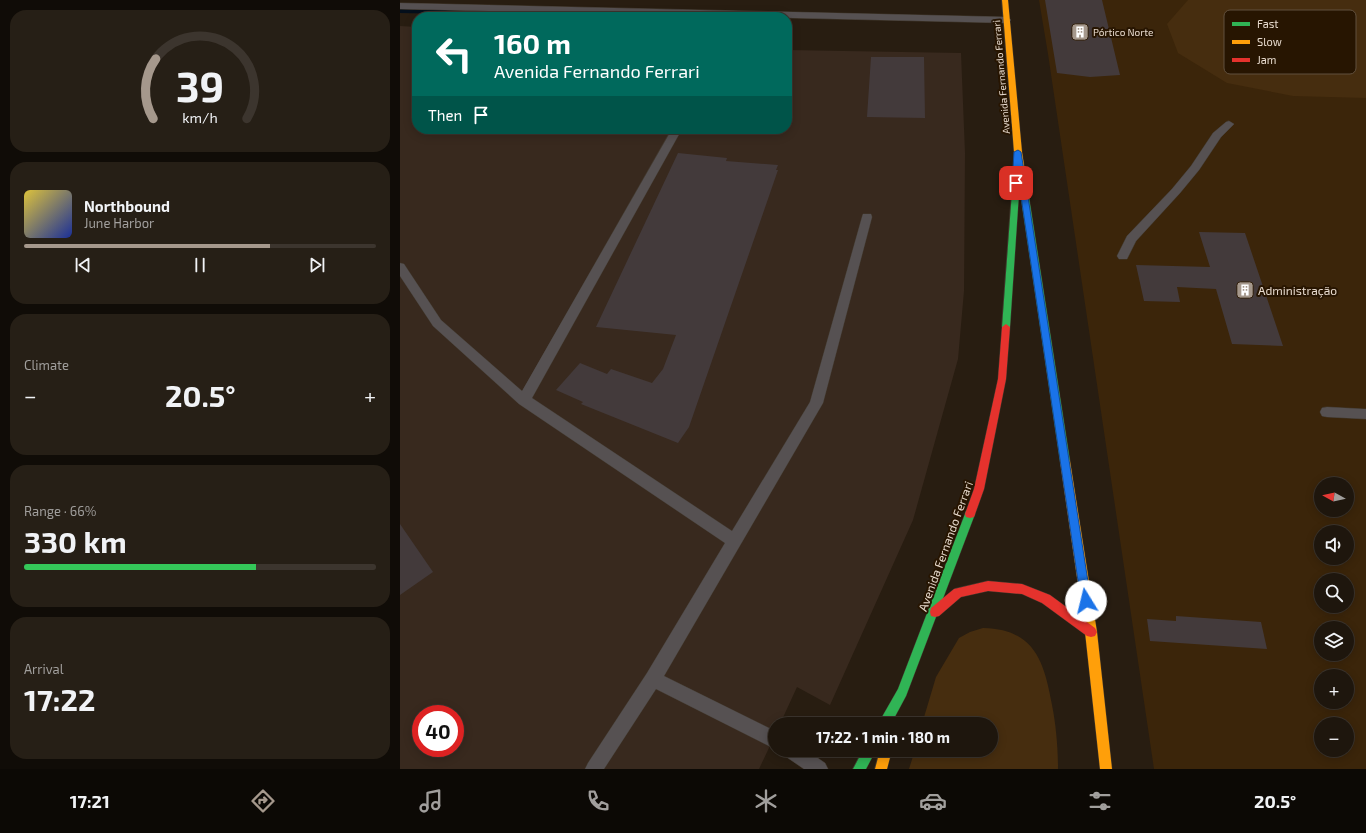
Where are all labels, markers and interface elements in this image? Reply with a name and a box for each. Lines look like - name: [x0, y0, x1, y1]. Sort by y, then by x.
- legend: [1224, 10, 1356, 74]
- text: Fast: [1257, 17, 1279, 30]
- street label: Avenida Fernando Ferrari: [990, 20, 1012, 134]
- building icon: Pórtico Norte: [1070, 22, 1090, 42]
- text: 160 m: [494, 26, 571, 60]
- place label: Pórtico Norte: [1093, 26, 1153, 38]
- icon: left: [428, 28, 480, 80]
- text: Slow: [1257, 35, 1282, 48]
- text: Jam: [1257, 53, 1276, 66]
- text: 39: [176, 60, 224, 110]
- text: Avenida Fernando Ferrari: [494, 60, 700, 82]
- icon: arrive: [470, 104, 492, 126]
- text: Then: [428, 106, 462, 124]
- text: km/h: [182, 108, 218, 125]
- pin: [999, 166, 1033, 200]
- icon: arrive: [1005, 172, 1027, 194]
- text: Northbound: [84, 197, 170, 215]
- text: June Harbor: [84, 215, 154, 231]
- icon: previous: [72, 254, 94, 276]
- icon: pause: [189, 254, 211, 276]
- icon: next: [306, 254, 328, 276]
- building icon: Administração: [1235, 280, 1255, 300]
- place label: Administração: [1258, 283, 1337, 298]
- text: Climate: [24, 357, 69, 373]
- text: 20.5°: [165, 377, 236, 413]
- text: −: [24, 382, 37, 408]
- text: +: [364, 382, 376, 408]
- north arrow: [1314, 477, 1354, 517]
- map controls: [1314, 477, 1354, 757]
- street label: Avenida Fernando Ferrari: [915, 479, 975, 613]
- text: Range · 66%: [24, 503, 96, 519]
- text: 330 km: [24, 523, 127, 559]
- button: sound: [1314, 525, 1354, 565]
- button: search: [1314, 573, 1354, 613]
- position arrow: [1065, 580, 1107, 622]
- button: layers: [1314, 621, 1354, 661]
- text: Arrival: [24, 661, 64, 677]
- button: +: [1314, 669, 1354, 709]
- text: 17:22: [24, 681, 95, 717]
- speed limit sign: 40: [412, 705, 464, 757]
- button: −: [1314, 717, 1354, 757]
- text: 17:22 · 1 min · 180 m: [816, 728, 950, 746]
- icon: directions: [249, 787, 277, 815]
- icon: music: [417, 787, 445, 815]
- icon: phone: [584, 787, 612, 815]
- icon: climate: [752, 787, 780, 815]
- icon: car: [919, 787, 947, 815]
- icon: filters: [1086, 787, 1114, 815]
- text: 17:21: [70, 790, 110, 812]
- text: 20.5°: [1254, 790, 1296, 812]

